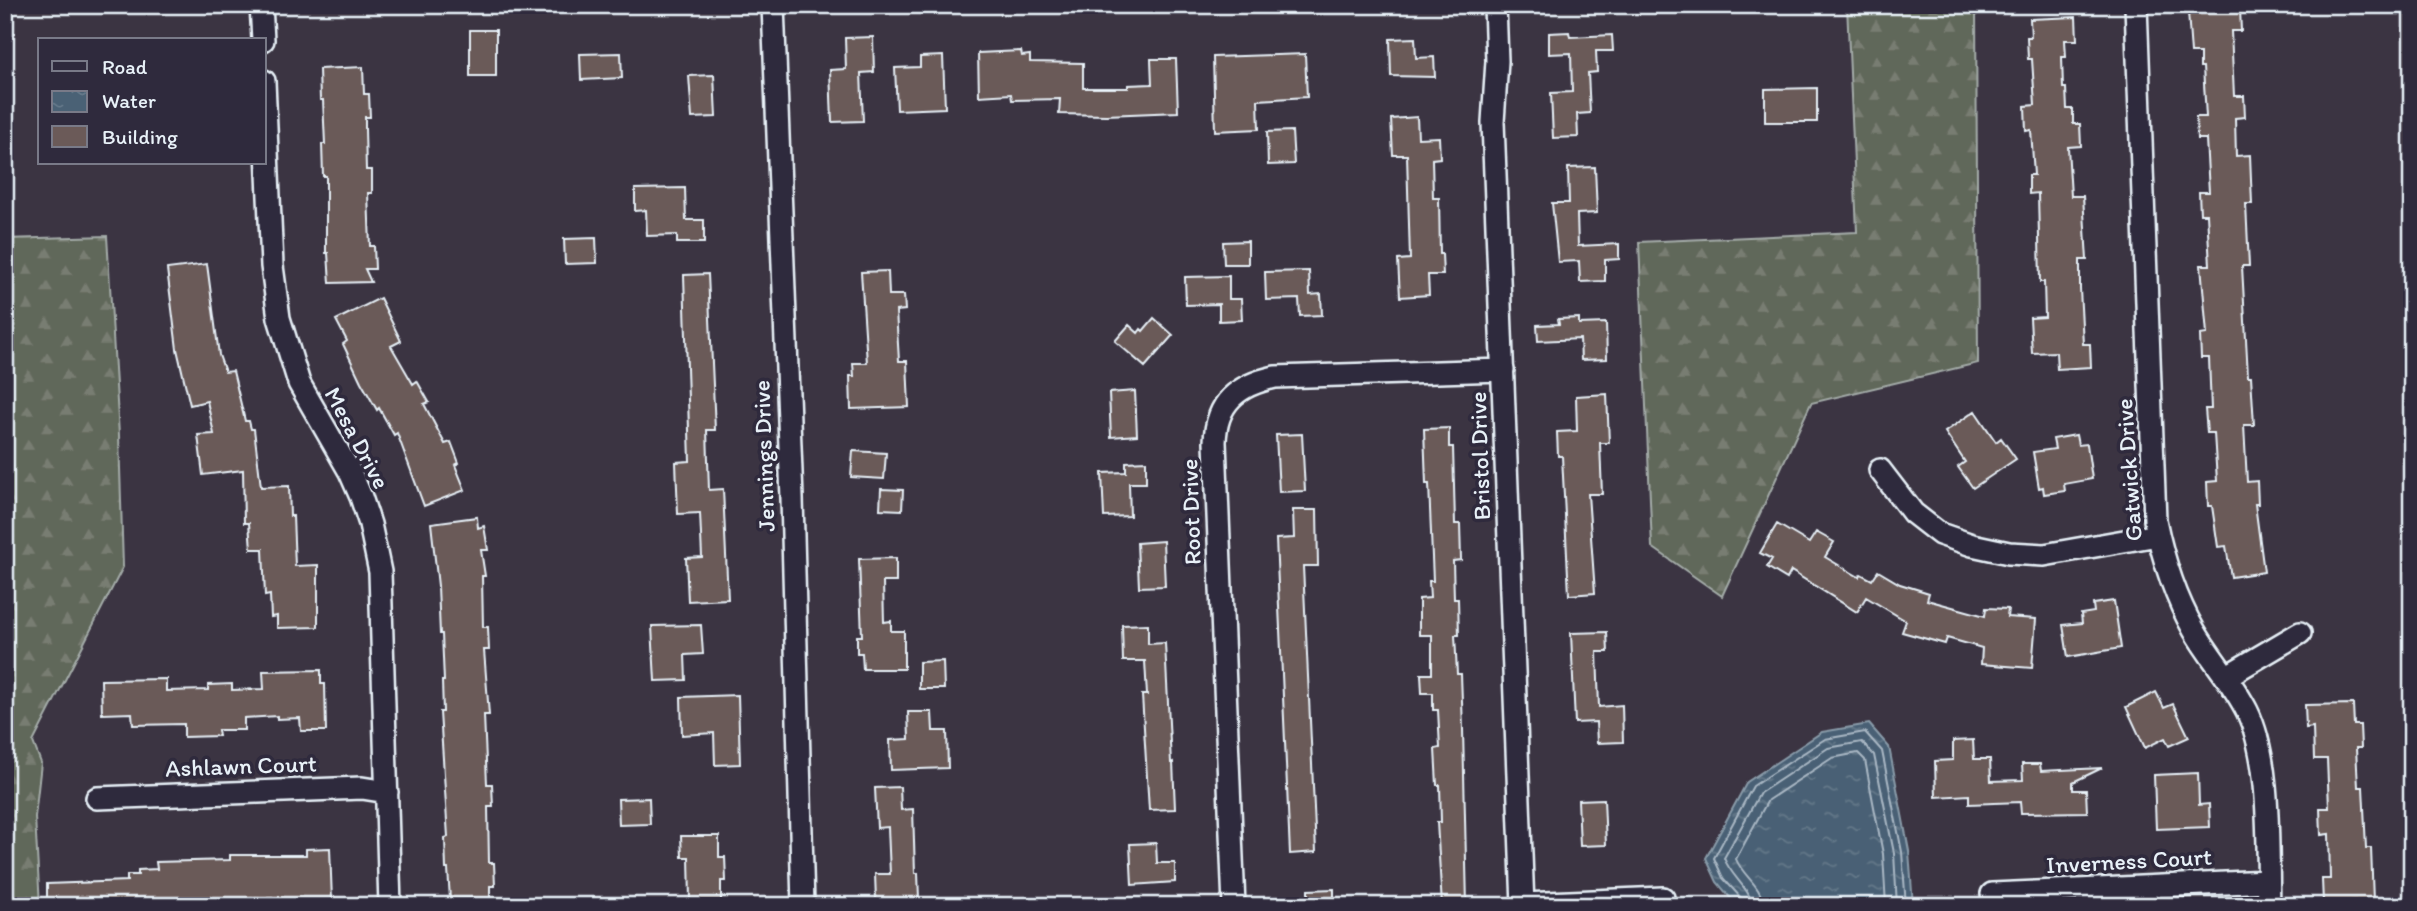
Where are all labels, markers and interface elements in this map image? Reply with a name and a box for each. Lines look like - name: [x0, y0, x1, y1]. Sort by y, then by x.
- legend: [38, 38, 266, 164]
- text: Road: [102, 54, 148, 79]
- text: Water: [102, 88, 156, 113]
- text: Building: [102, 124, 178, 149]
- street label: Jennings Drive: [746, 380, 781, 532]
- street label: Mesa Drive: [319, 382, 396, 494]
- street label: Bristol Drive: [1463, 391, 1496, 521]
- street label: Gatwick Drive: [2109, 398, 2148, 542]
- street label: Root Drive: [1174, 458, 1207, 566]
- street label: Ashlawn Court: [165, 748, 317, 783]
- street label: Inverness Court: [2045, 842, 2213, 879]

